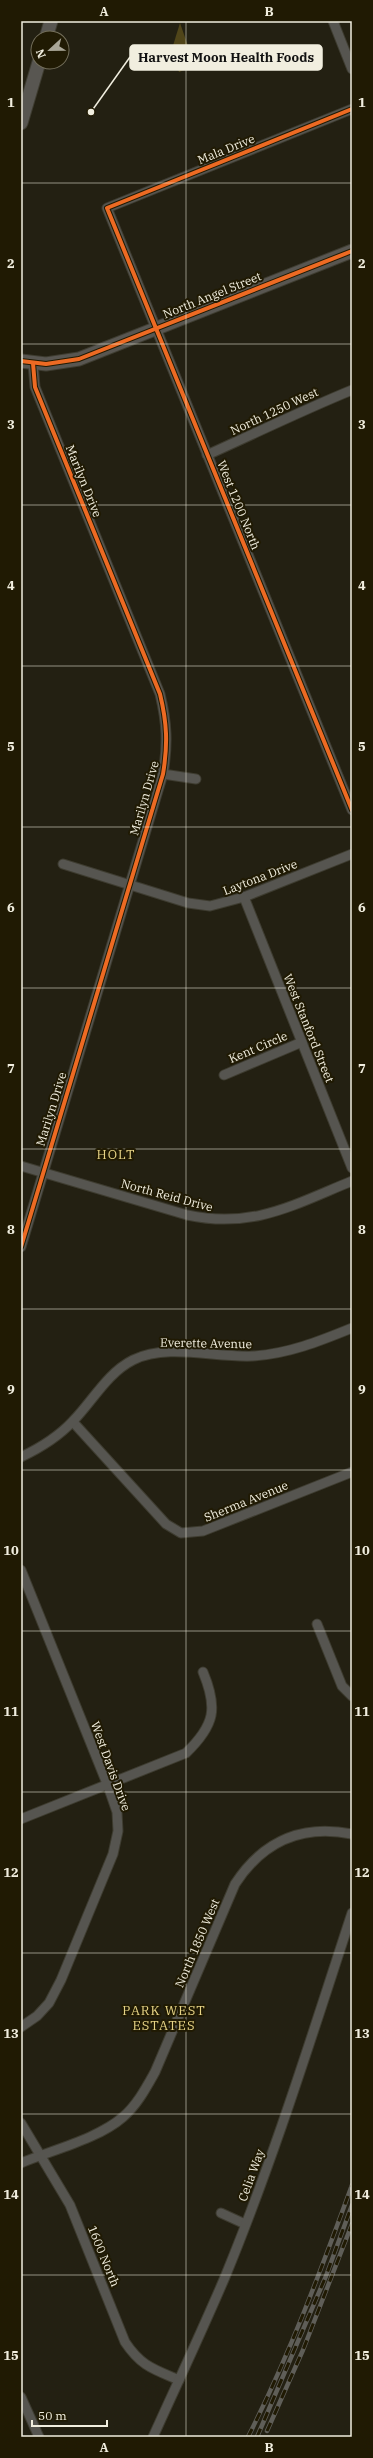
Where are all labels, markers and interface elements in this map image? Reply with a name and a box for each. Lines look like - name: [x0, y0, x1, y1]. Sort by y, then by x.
- text: A: [99, 3, 109, 20]
- text: B: [264, 3, 274, 20]
- north arrow: [30, 30, 70, 70]
- callout: Harvest Moon Health Foods: [130, 45, 322, 70]
- text: N: [32, 47, 49, 60]
- text: Harvest Moon Health Foods: [138, 49, 314, 66]
- text: 1: [7, 94, 15, 111]
- text: 1: [358, 94, 366, 111]
- street label: Mala Drive: [195, 131, 257, 167]
- text: 2: [7, 255, 15, 272]
- text: 2: [358, 255, 366, 272]
- street label: North Angel Street: [161, 268, 263, 322]
- street label: North 1250 West: [228, 384, 320, 438]
- text: 3: [7, 416, 15, 433]
- text: 3: [358, 416, 366, 433]
- street label: Marilyn Drive: [63, 443, 105, 519]
- street label: West 1200 North: [214, 458, 264, 552]
- text: 4: [7, 577, 15, 594]
- text: 4: [358, 577, 366, 594]
- text: 5: [7, 738, 15, 755]
- text: 5: [358, 738, 366, 755]
- street label: Marilyn Drive: [126, 759, 162, 837]
- street label: Laytona Drive: [221, 856, 299, 898]
- text: 6: [7, 899, 15, 916]
- text: 6: [358, 899, 366, 916]
- street label: West Stanford Street: [280, 972, 338, 1084]
- street label: Kent Circle: [226, 1028, 290, 1066]
- text: 7: [7, 1060, 15, 1077]
- text: 7: [358, 1060, 366, 1077]
- street label: Marilyn Drive: [33, 1070, 69, 1148]
- district label: HOLT: [97, 1146, 135, 1163]
- street label: North Reid Drive: [119, 1176, 215, 1214]
- text: 8: [7, 1221, 15, 1238]
- text: 8: [358, 1221, 366, 1238]
- street label: Everette Avenue: [160, 1335, 252, 1351]
- text: 9: [7, 1381, 15, 1398]
- text: 9: [358, 1381, 366, 1398]
- street label: Sherma Avenue: [202, 1477, 290, 1525]
- text: 10: [3, 1542, 19, 1559]
- text: 10: [354, 1542, 370, 1559]
- text: 11: [3, 1703, 19, 1720]
- text: 11: [354, 1703, 370, 1720]
- street label: West Davis Drive: [88, 1719, 134, 1813]
- text: 12: [3, 1864, 19, 1881]
- text: 12: [354, 1864, 370, 1881]
- street label: North 1850 West: [172, 1896, 222, 1990]
- district label: PARK WEST ESTATES: [122, 2002, 206, 2034]
- text: 13: [3, 2025, 19, 2042]
- text: 13: [354, 2025, 370, 2042]
- street label: Celia Way: [235, 2146, 268, 2203]
- text: 14: [3, 2186, 19, 2203]
- text: 14: [354, 2186, 370, 2203]
- street label: 1600 North: [85, 2223, 123, 2289]
- text: 15: [3, 2347, 19, 2364]
- text: 15: [354, 2347, 370, 2364]
- scale bar: [32, 2402, 107, 2428]
- text: 50 m: [38, 2408, 67, 2423]
- text: A: [99, 2439, 109, 2456]
- text: B: [264, 2439, 274, 2456]

